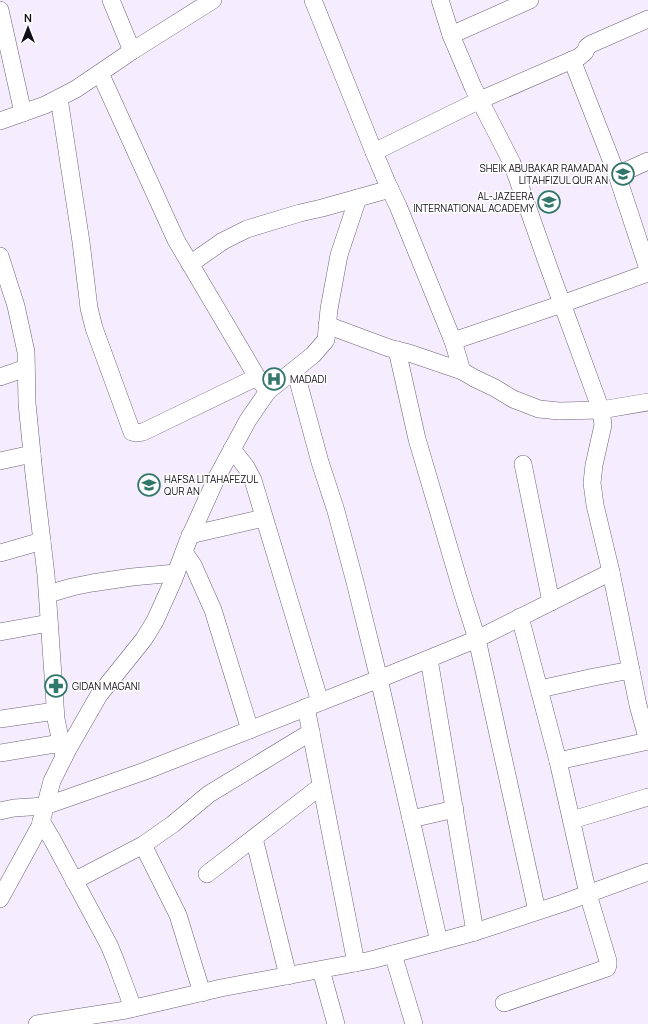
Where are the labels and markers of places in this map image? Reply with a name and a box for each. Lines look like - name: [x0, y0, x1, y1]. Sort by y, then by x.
- place label: SHEIK ABUBAKAR RAMADAN LITAHFIZUL QUR AN: [480, 161, 608, 187]
- school or university icon: SHEIK ABUBAKAR RAMADAN LITAHFIZUL QUR AN: [610, 161, 636, 187]
- place label: AL-JAZEERA INTERNATIONAL ACADEMY: [413, 189, 535, 215]
- school or university icon: AL-JAZEERA INTERNATIONAL ACADEMY: [536, 189, 562, 215]
- hospital icon: MADADI: [261, 366, 287, 392]
- place label: MADADI: [290, 372, 327, 386]
- school or university icon: HAFSA LITAHAFEZUL QUR AN: [136, 472, 162, 498]
- place label: HAFSA LITAHAFEZUL QUR AN: [164, 472, 258, 498]
- pharmacy icon: GIDAN MAGANI: [43, 673, 69, 699]
- place label: GIDAN MAGANI: [72, 679, 140, 693]

